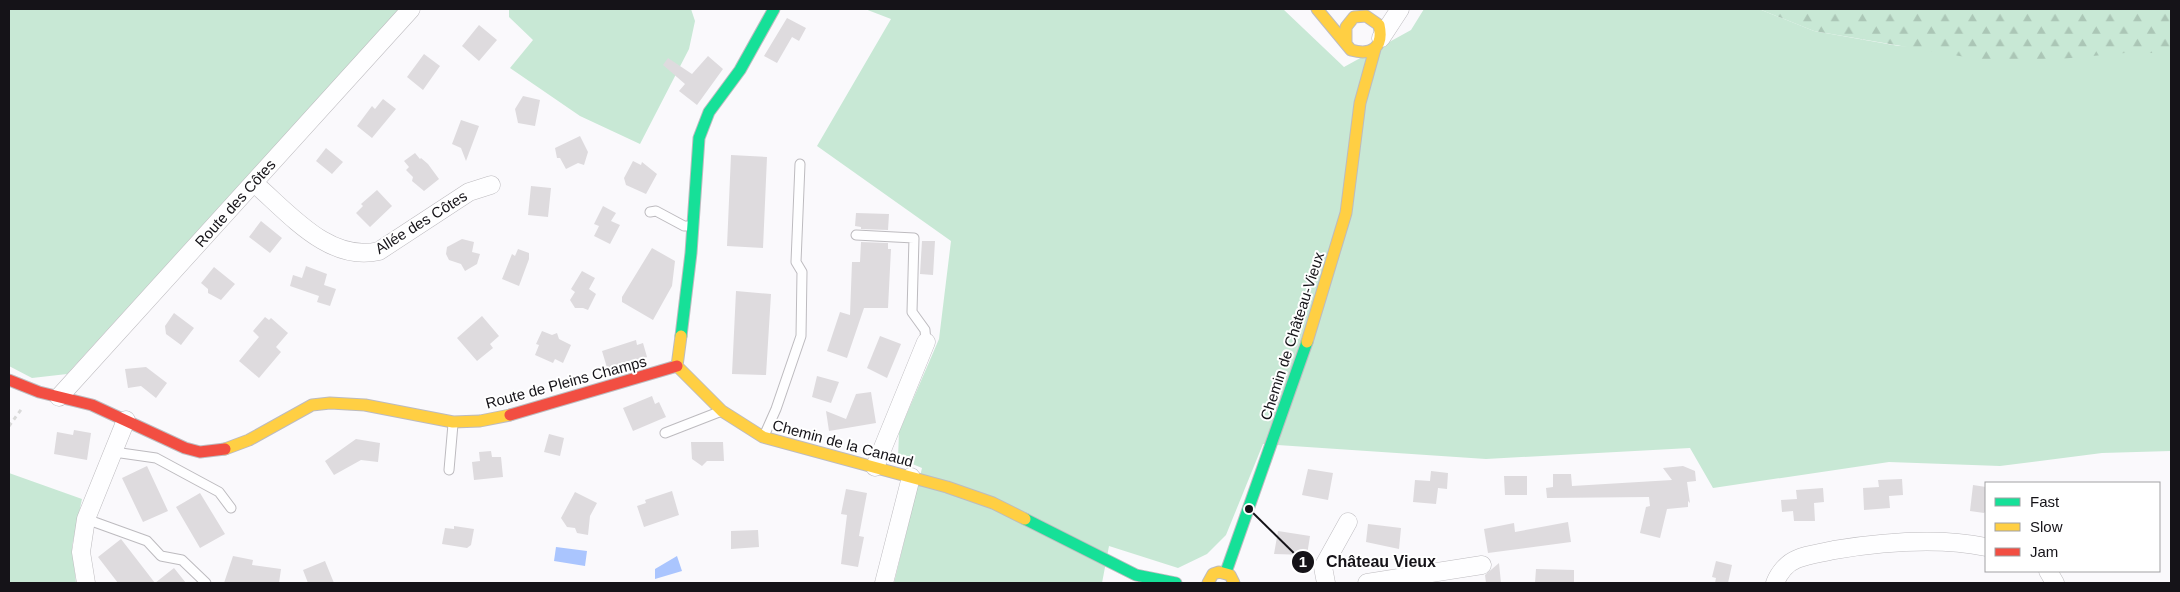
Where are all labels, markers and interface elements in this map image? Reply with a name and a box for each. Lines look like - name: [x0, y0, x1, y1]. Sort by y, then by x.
- street label: Route des Côtes: [191, 156, 279, 250]
- street label: Allée des Côtes: [372, 187, 470, 257]
- street label: Chemin de Château-Vieux: [1257, 249, 1327, 422]
- street label: Route de Pleins Champs: [484, 352, 648, 412]
- street label: Chemin de la Canaud: [771, 416, 915, 470]
- legend: [1985, 482, 2160, 572]
- text: Fast: [2030, 493, 2060, 510]
- text: Slow: [2030, 518, 2063, 535]
- text: Jam: [2030, 543, 2058, 560]
- callout: Château Vieux: [1291, 546, 1446, 577]
- text: 1: [1299, 553, 1307, 570]
- text: Château Vieux: [1326, 553, 1436, 570]

